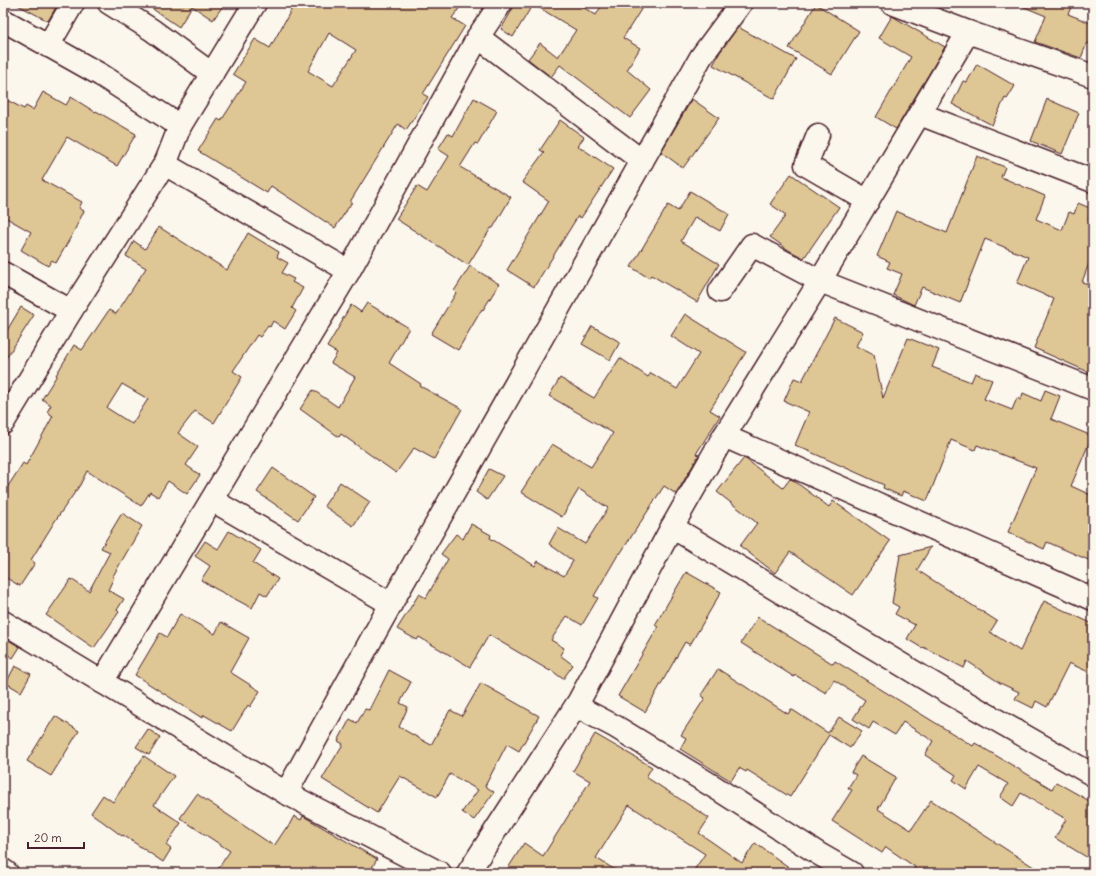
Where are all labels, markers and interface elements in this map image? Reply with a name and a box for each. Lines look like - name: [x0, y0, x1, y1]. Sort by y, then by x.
- scale bar: [28, 824, 84, 850]
- text: 20 m: [34, 830, 62, 845]

